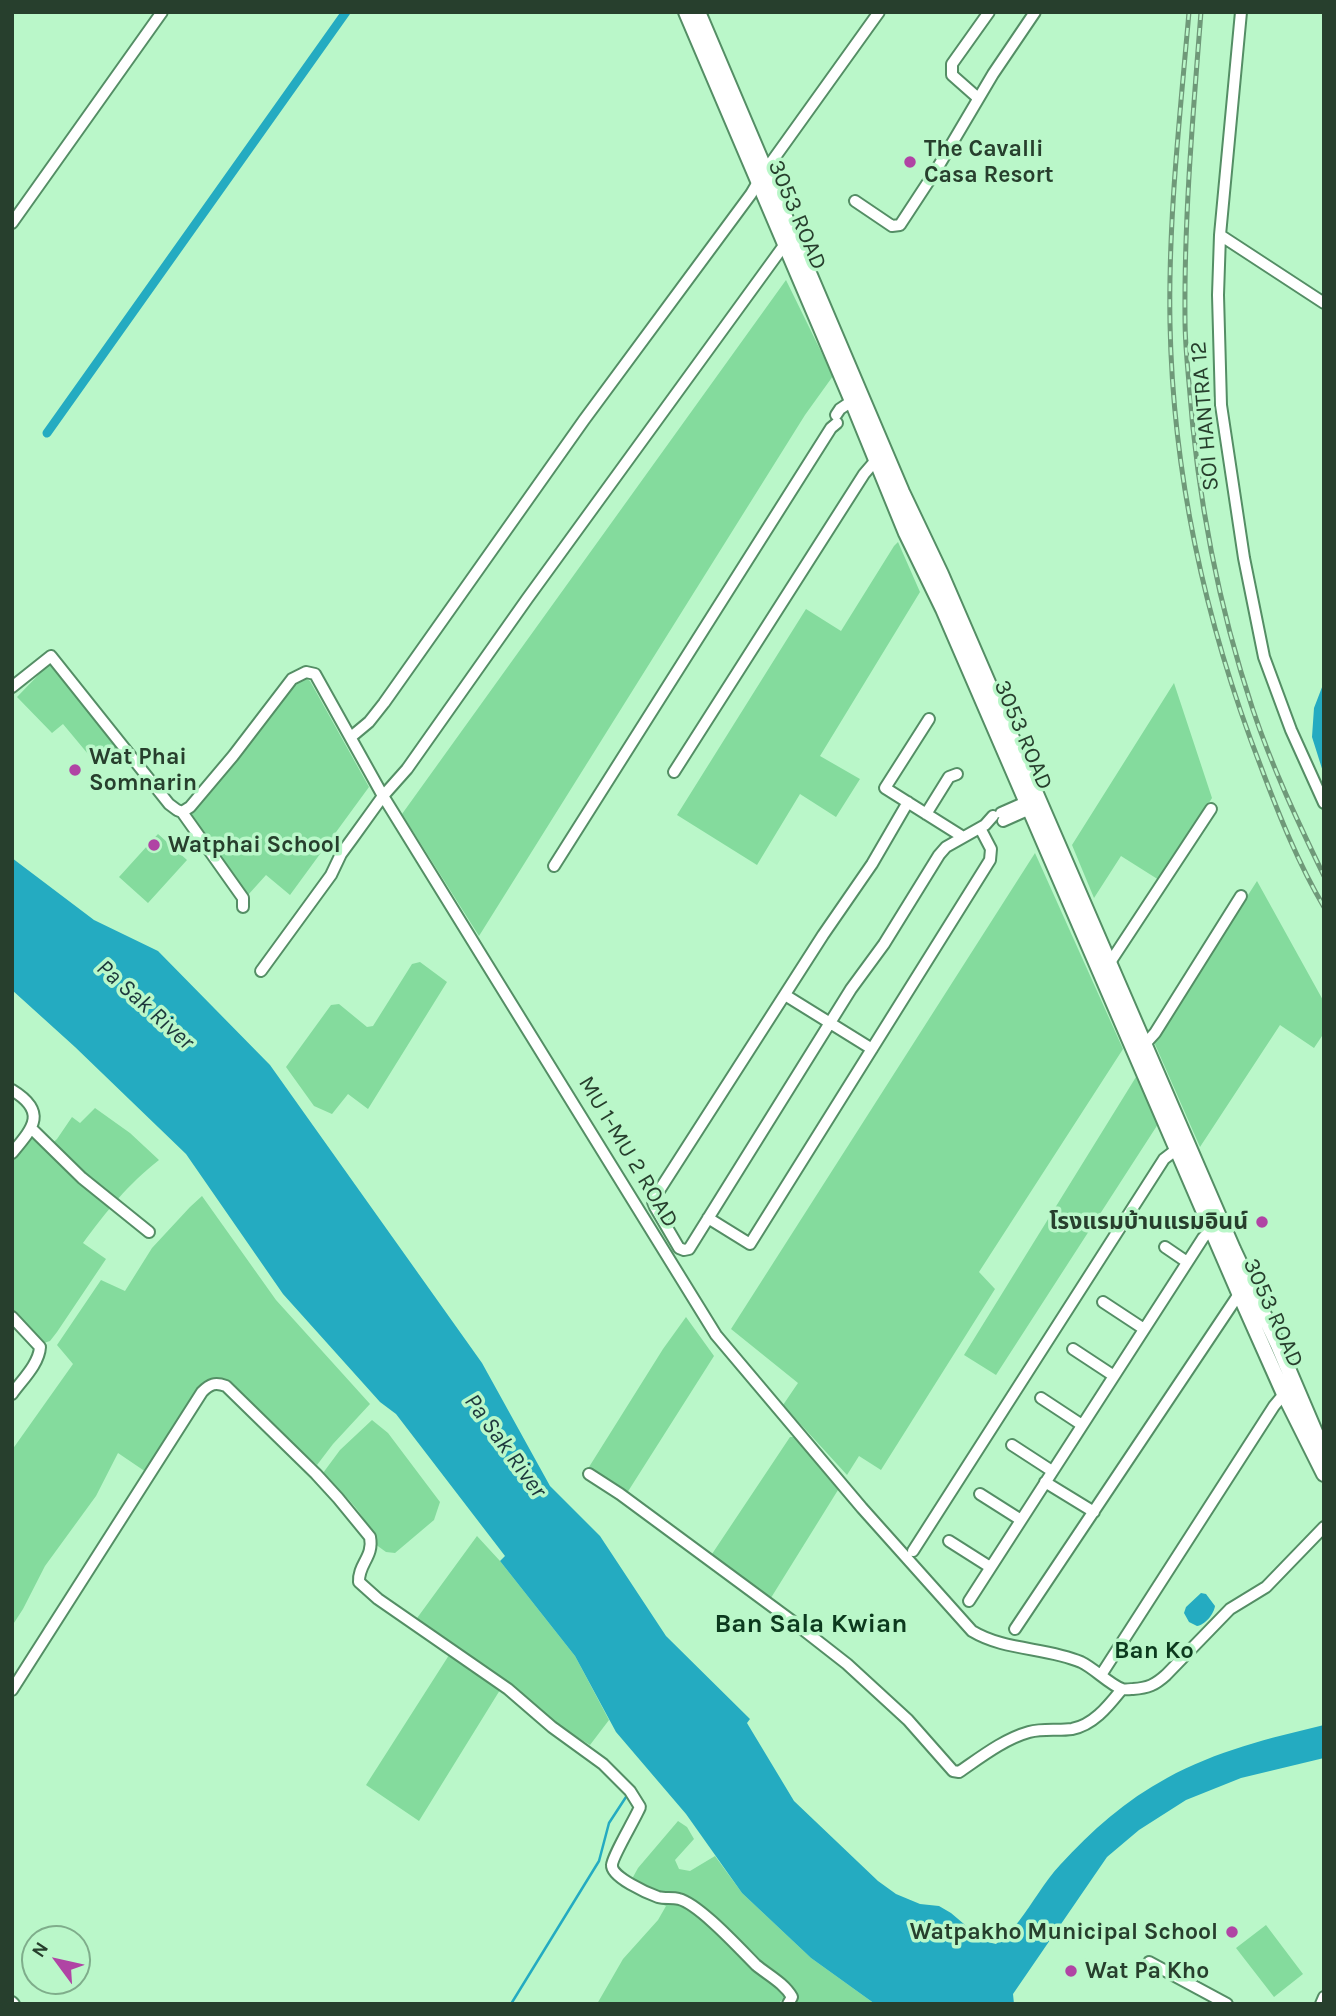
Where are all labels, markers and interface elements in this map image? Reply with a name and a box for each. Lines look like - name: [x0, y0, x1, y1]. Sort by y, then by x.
- place label: The Cavalli Casa Resort: [924, 135, 1054, 189]
- marker: The Cavalli Casa Resort: [902, 154, 918, 170]
- street label: 3053 ROAD: [762, 156, 832, 274]
- street label: SOI HANTRA 12: [1185, 340, 1225, 492]
- street label: 3053 ROAD: [988, 676, 1058, 794]
- place label: Wat Phai Somnarin: [89, 743, 197, 797]
- marker: Wat Phai Somnarin: [67, 762, 83, 778]
- place label: Watphai School: [168, 831, 341, 859]
- marker: Watphai School: [146, 837, 162, 853]
- water label: Pa Sak River: [90, 954, 200, 1056]
- street label: MU 1-MU 2 ROAD: [572, 1071, 684, 1233]
- place label: โรงแรมบ้านแรมอินน์: [1049, 1208, 1248, 1236]
- marker: โรงแรมบ้านแรมอินน์: [1254, 1214, 1270, 1230]
- street label: 3053 ROAD: [1237, 1254, 1309, 1372]
- water label: Pa Sak River: [458, 1388, 552, 1504]
- district label: Ban Sala Kwian: [715, 1609, 907, 1641]
- district label: Ban Ko: [1114, 1637, 1194, 1665]
- place label: Watpakho Municipal School: [910, 1918, 1218, 1946]
- marker: Watpakho Municipal School: [1224, 1924, 1240, 1940]
- north arrow: [21, 1925, 91, 1995]
- text: N: [27, 1938, 53, 1961]
- place label: Wat Pa Kho: [1085, 1957, 1209, 1985]
- marker: Wat Pa Kho: [1063, 1963, 1079, 1979]

